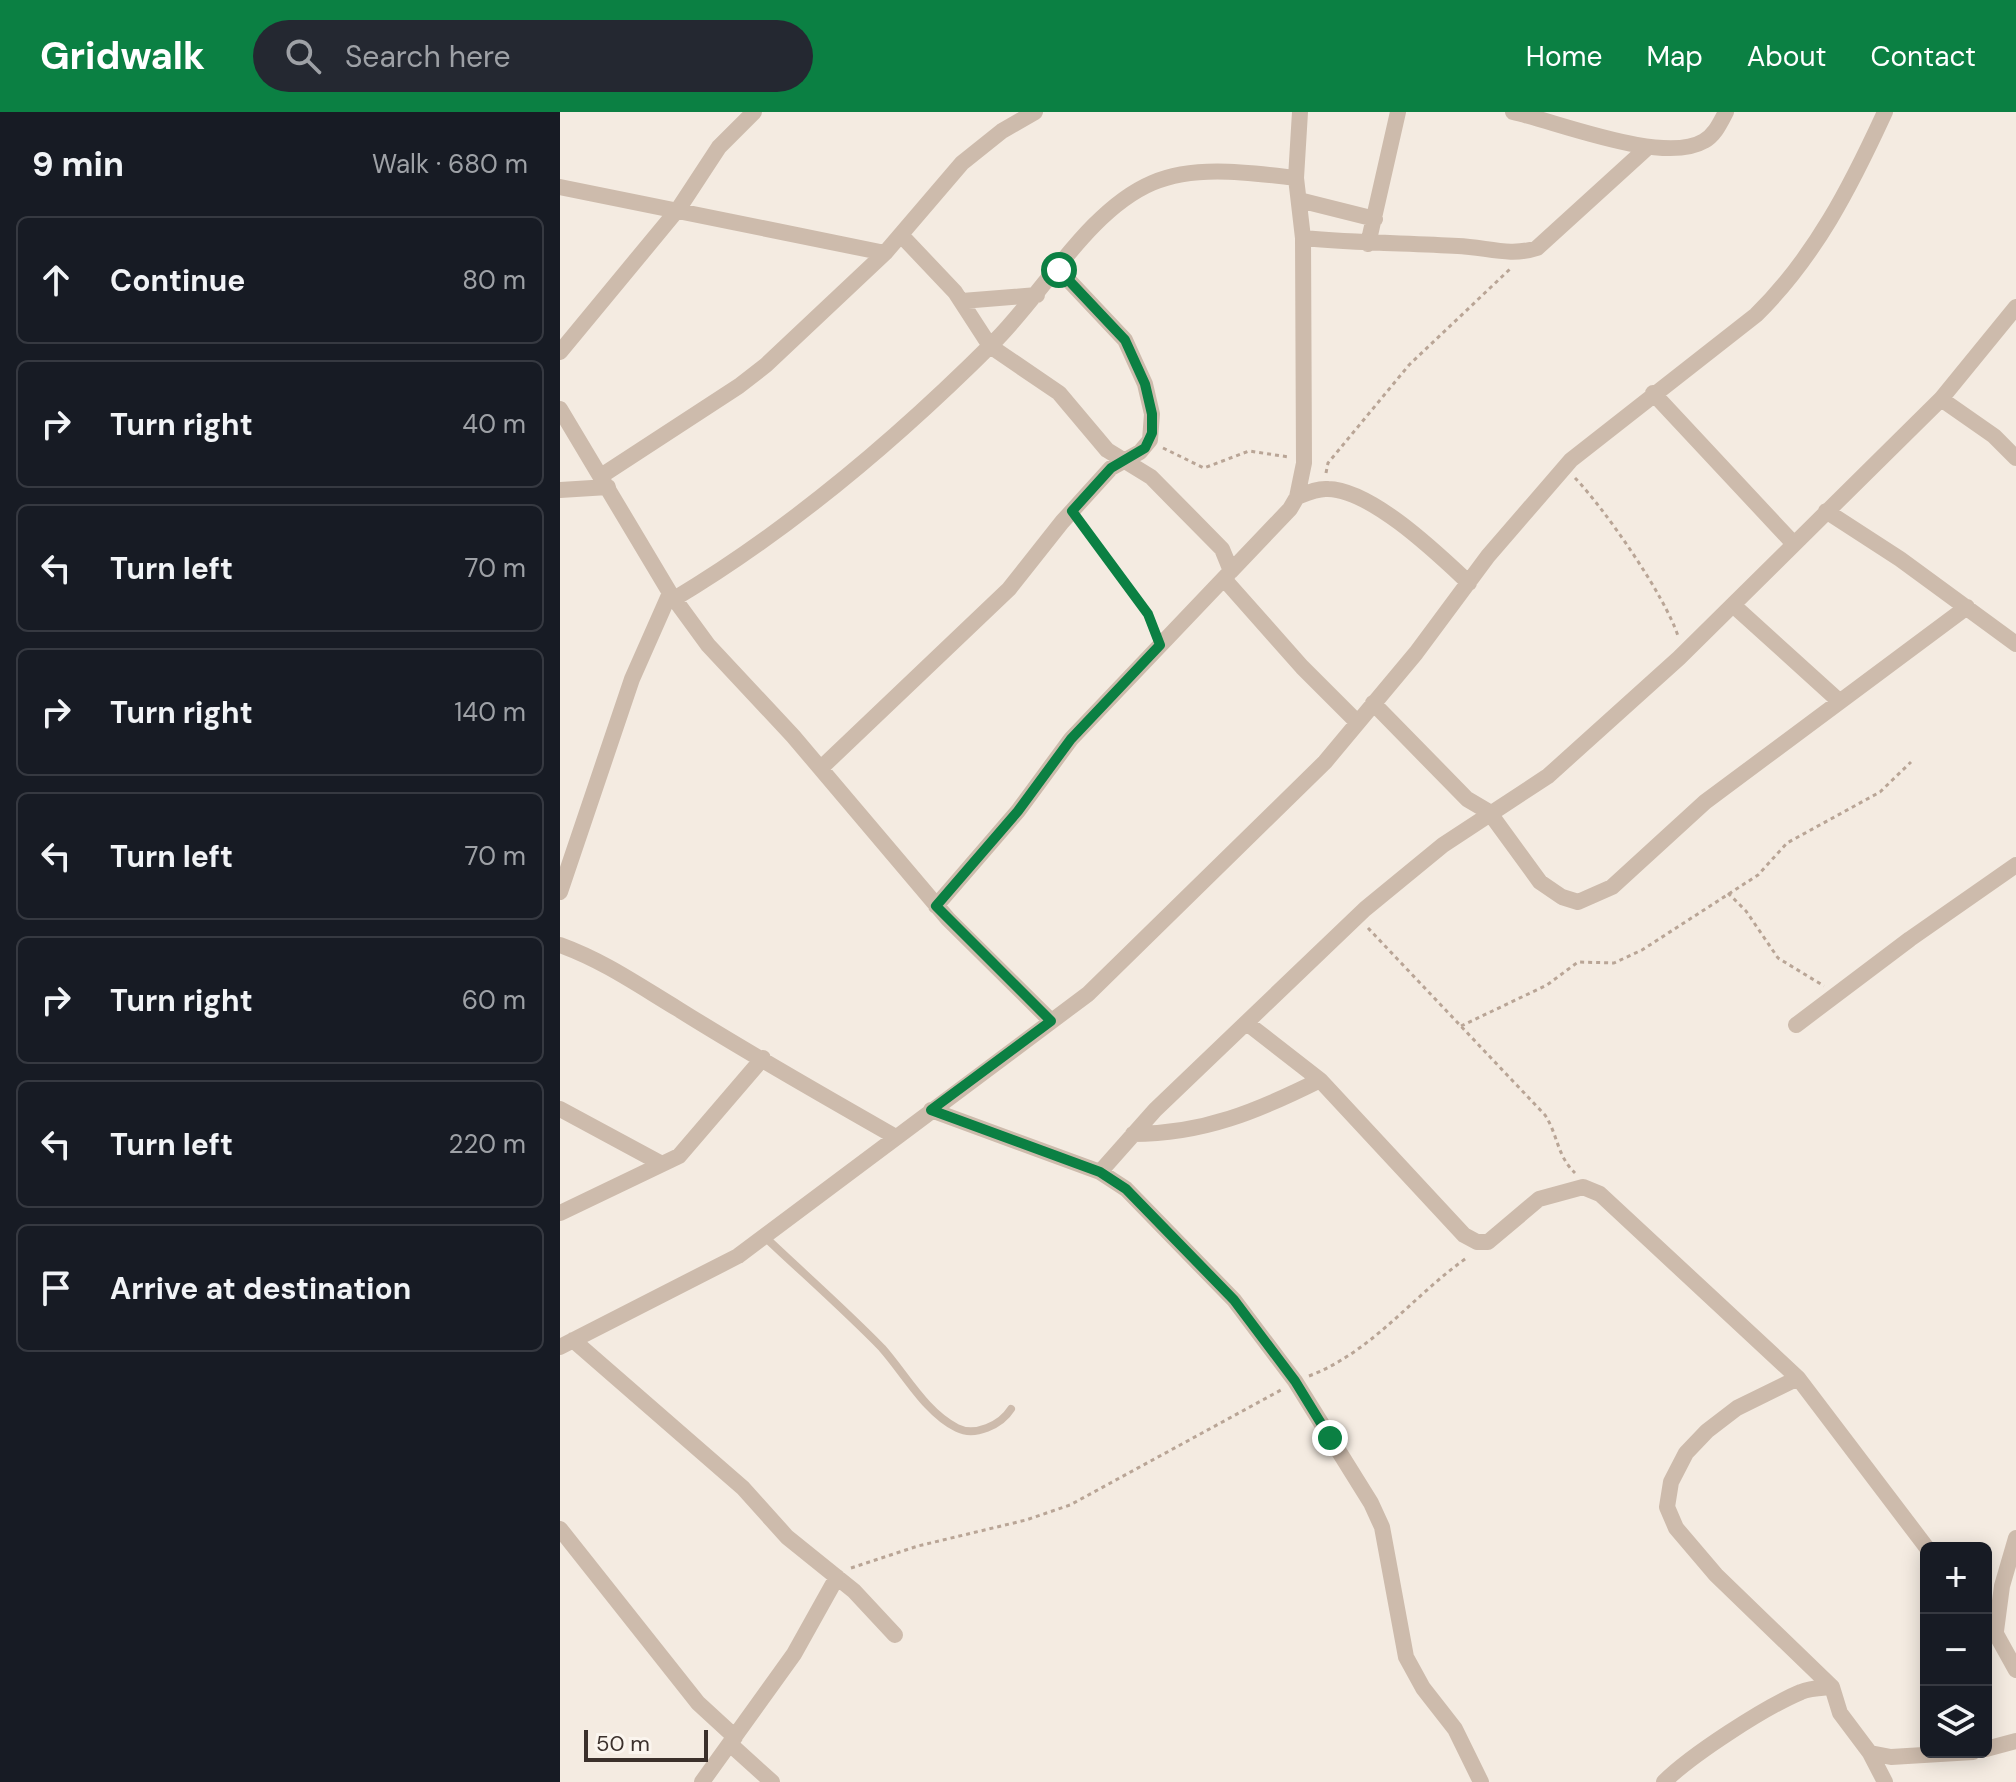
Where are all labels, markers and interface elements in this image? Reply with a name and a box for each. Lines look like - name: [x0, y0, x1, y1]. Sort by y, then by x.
- search box: [253, 20, 813, 92]
- text: Gridwalk: [40, 31, 205, 81]
- icon: search: [281, 34, 325, 78]
- text: Search here: [345, 37, 511, 76]
- text: Home: [1526, 38, 1602, 75]
- text: Map: [1646, 38, 1703, 75]
- text: About: [1747, 38, 1826, 75]
- text: Contact: [1870, 38, 1976, 75]
- text: 9 min: [32, 142, 124, 187]
- text: Walk · 680 m: [372, 147, 528, 181]
- route start: [1041, 252, 1077, 288]
- icon: ahead: [34, 258, 78, 302]
- text: Continue: [110, 261, 245, 300]
- text: 80 m: [462, 263, 526, 297]
- icon: right: [34, 402, 78, 446]
- text: Turn right: [110, 405, 253, 444]
- text: 40 m: [462, 407, 526, 441]
- icon: left: [34, 546, 78, 590]
- text: Turn left: [110, 549, 233, 588]
- text: 70 m: [465, 551, 526, 585]
- icon: right: [34, 690, 78, 734]
- text: Turn right: [110, 693, 253, 732]
- text: 140 m: [454, 695, 526, 729]
- icon: left: [34, 834, 78, 878]
- text: Turn left: [110, 837, 233, 876]
- text: 70 m: [465, 839, 526, 873]
- icon: right: [34, 978, 78, 1022]
- text: Turn right: [110, 981, 253, 1020]
- text: 60 m: [462, 983, 526, 1017]
- icon: left: [34, 1122, 78, 1166]
- text: Turn left: [110, 1125, 233, 1164]
- text: 220 m: [448, 1127, 526, 1161]
- icon: arrive: [34, 1266, 78, 1310]
- text: Arrive at destination: [110, 1269, 411, 1308]
- route end: [1312, 1420, 1348, 1456]
- map controls: [1920, 1542, 1992, 1758]
- button: +: [1920, 1542, 1992, 1614]
- button: −: [1920, 1614, 1992, 1686]
- button: layers: [1920, 1686, 1992, 1758]
- scale bar: [584, 1726, 708, 1762]
- text: 50 m: [596, 1729, 650, 1758]

